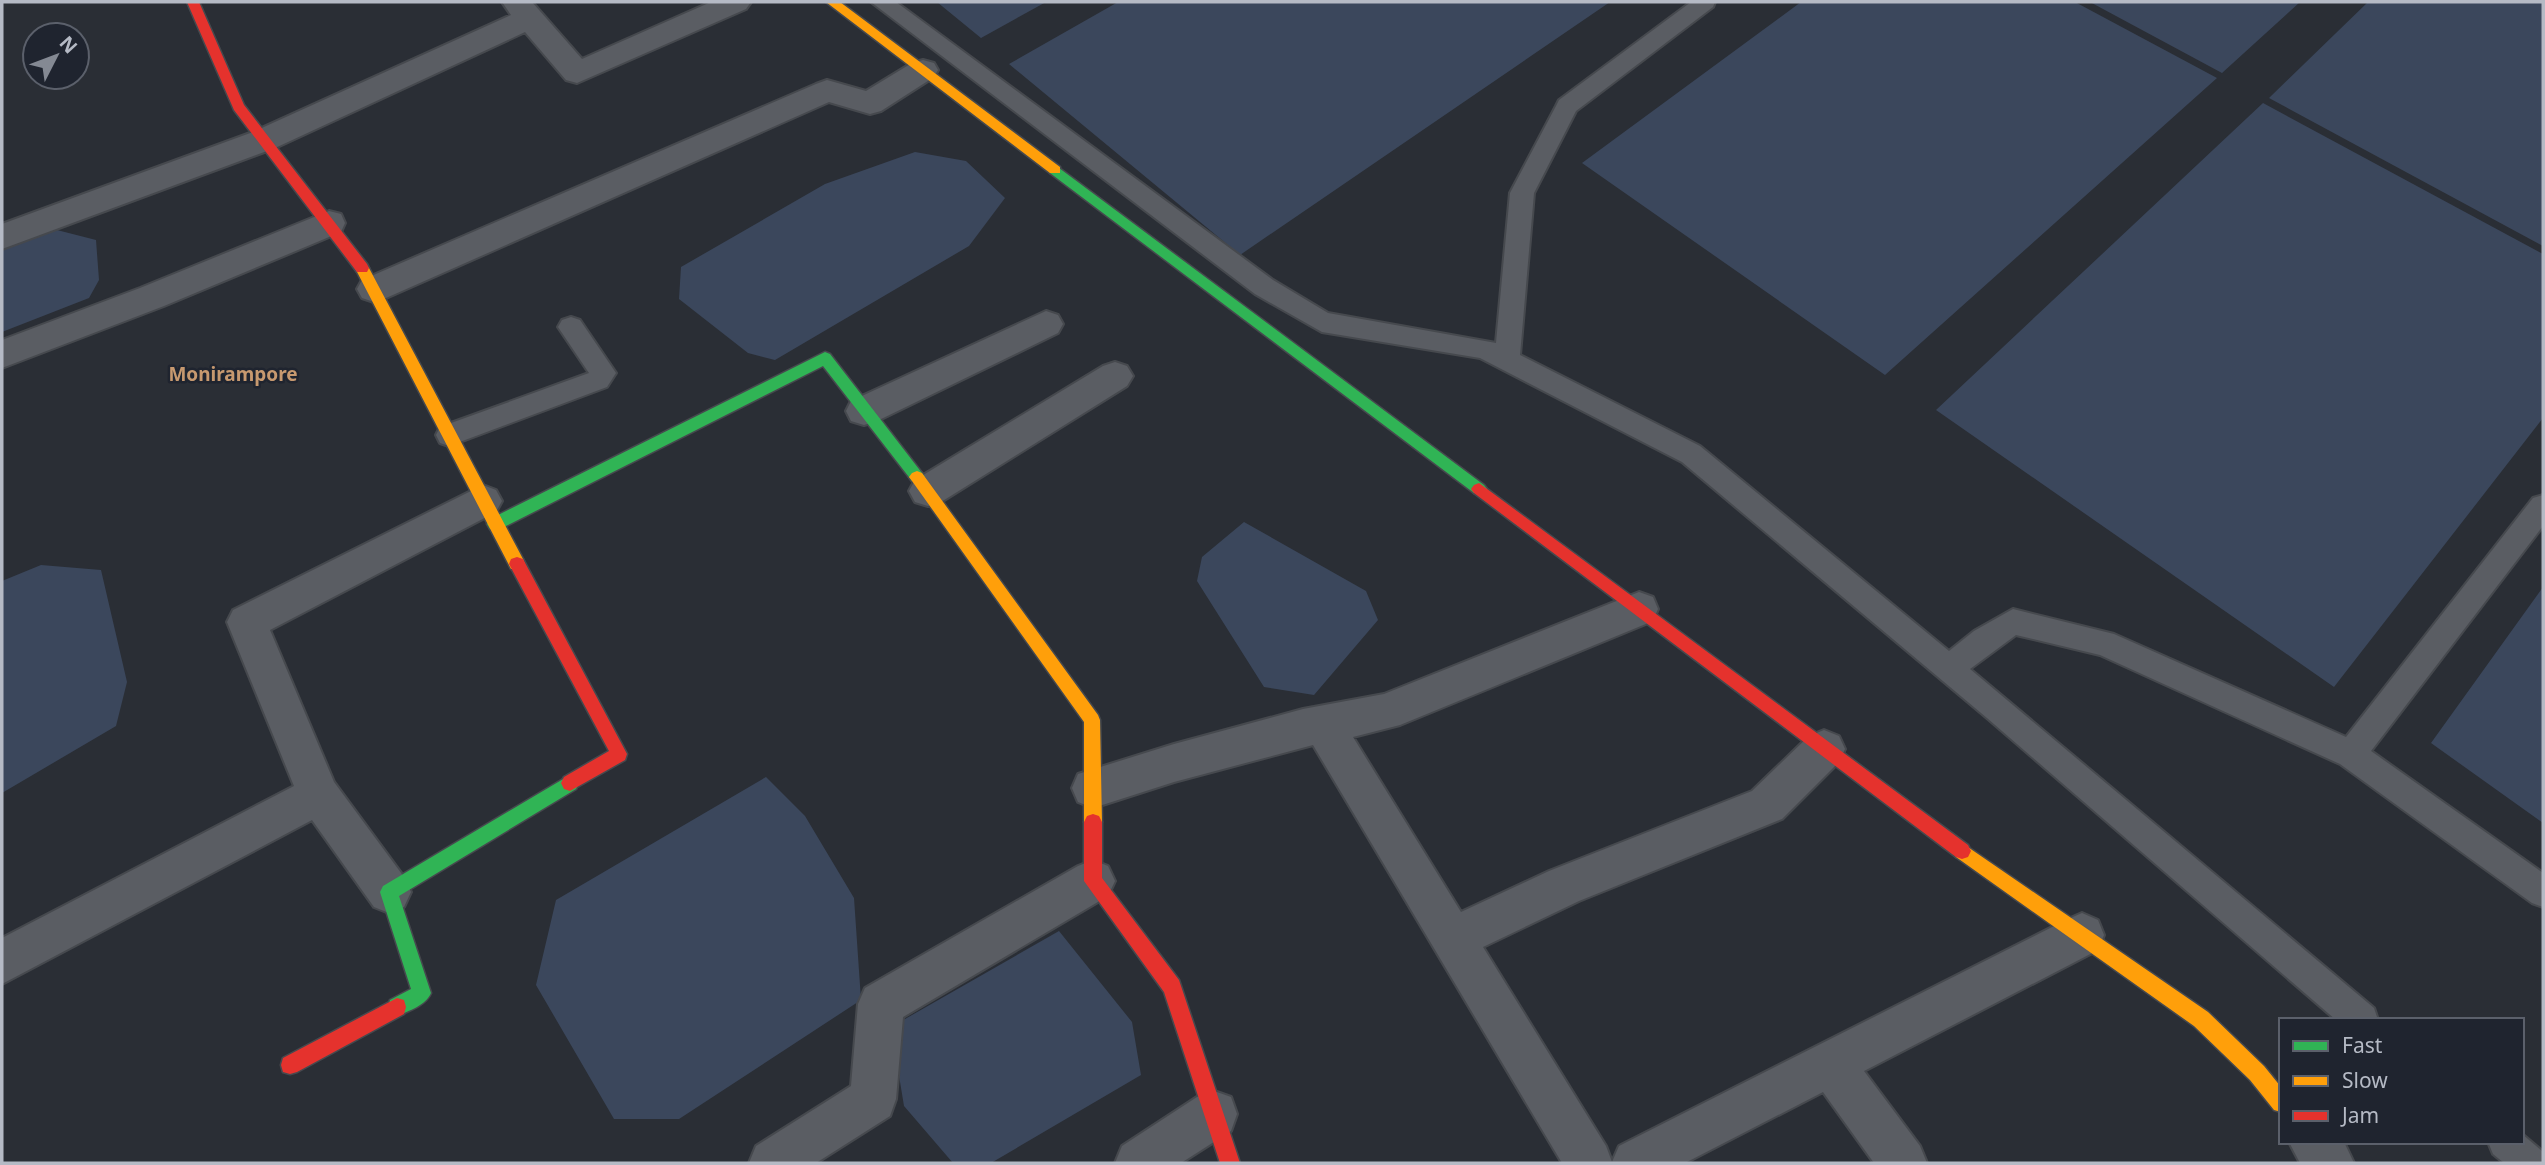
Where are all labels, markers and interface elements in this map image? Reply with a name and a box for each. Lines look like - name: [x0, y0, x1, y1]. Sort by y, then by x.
- north arrow: [21, 21, 91, 91]
- text: N: [54, 30, 83, 59]
- district label: Monirampore: [168, 361, 298, 387]
- legend: [2279, 1018, 2524, 1144]
- text: Fast: [2342, 1031, 2383, 1059]
- text: Slow: [2342, 1066, 2388, 1094]
- text: Jam: [2340, 1101, 2379, 1129]

